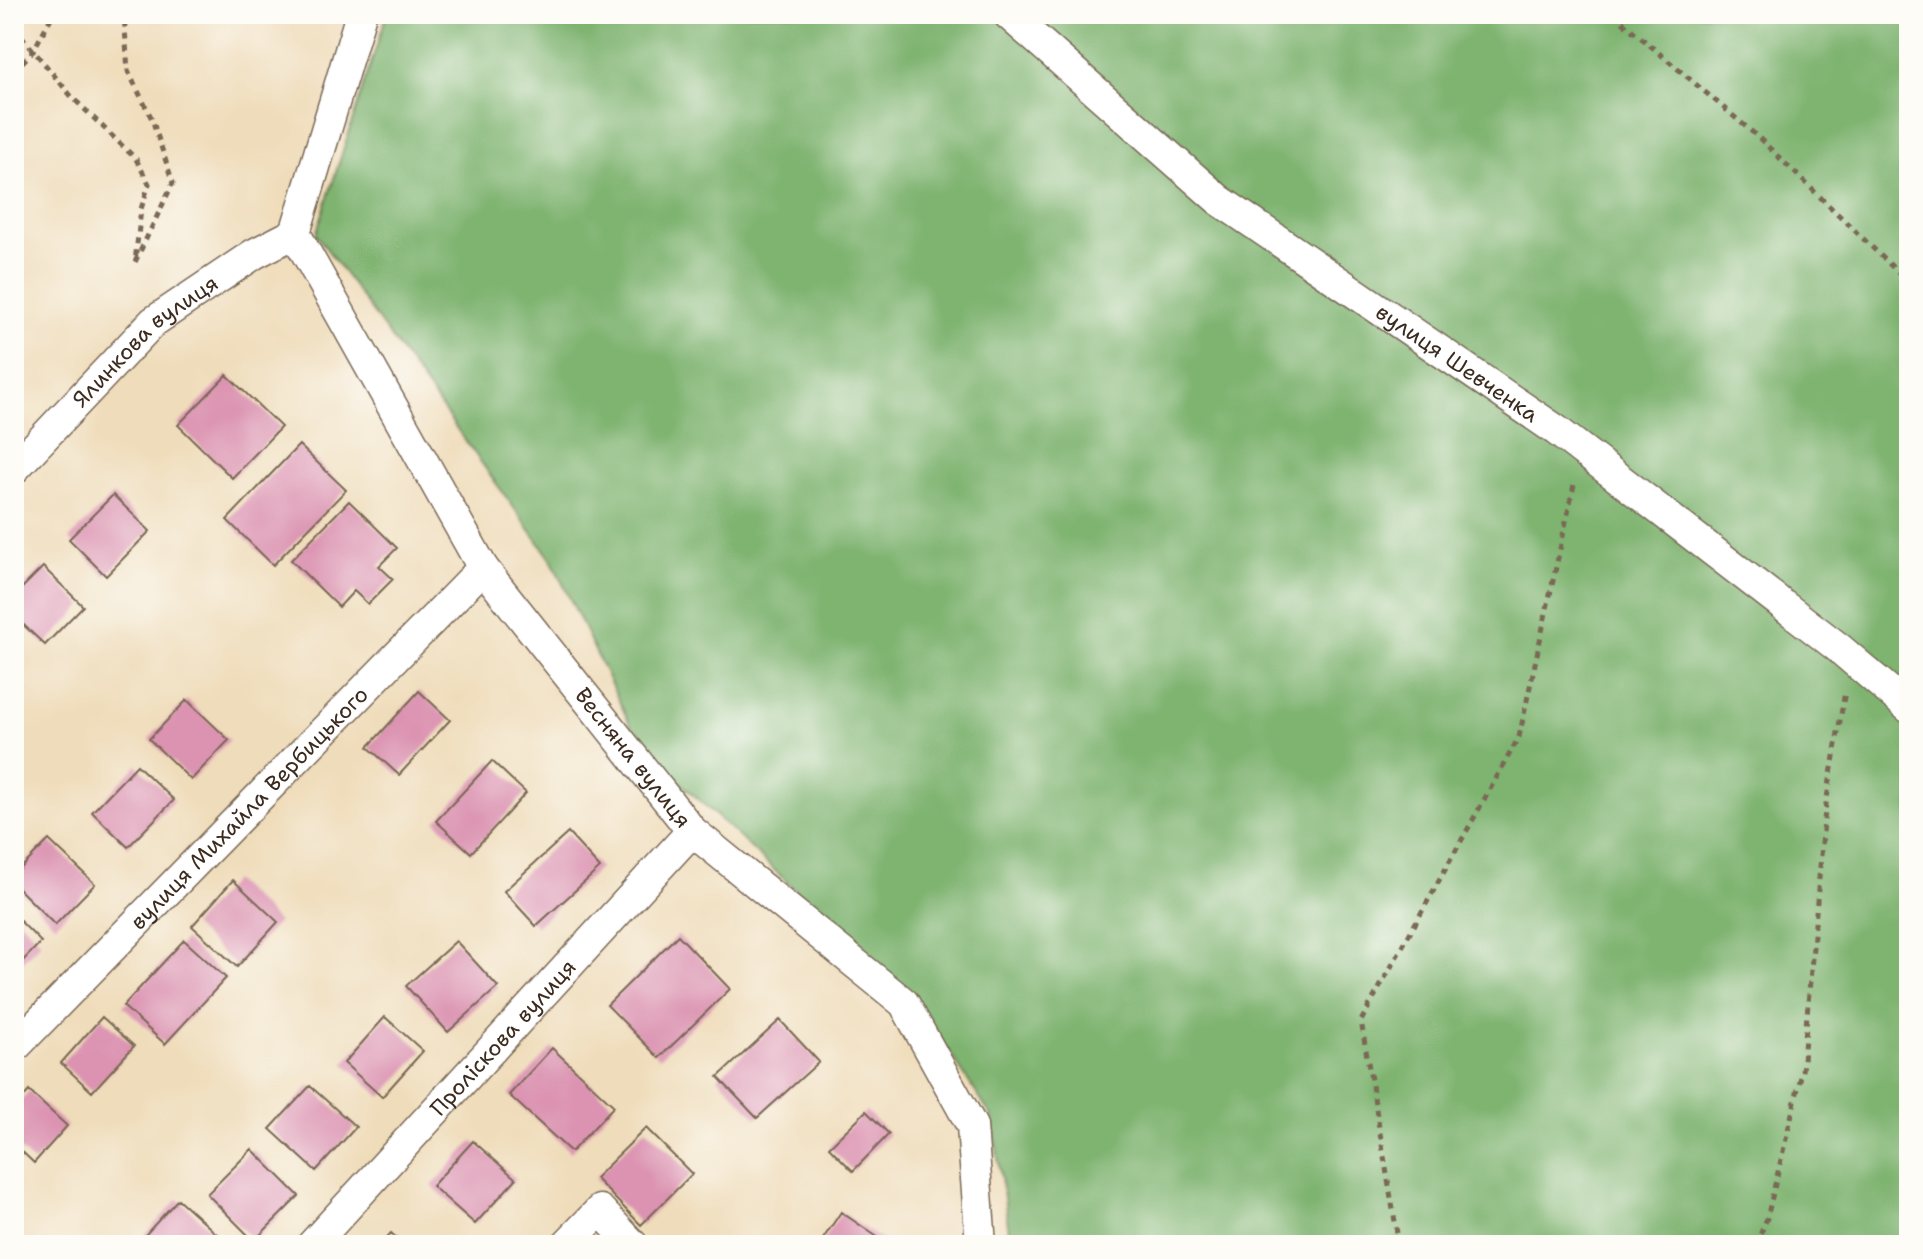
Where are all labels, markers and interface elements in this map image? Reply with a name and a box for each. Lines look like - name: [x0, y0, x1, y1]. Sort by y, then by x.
- street label: Ялинкова вулиця: [66, 268, 224, 413]
- street label: вулиця Шевченка: [1370, 297, 1545, 429]
- street label: вулиця Михайла Вербицького: [124, 680, 375, 936]
- street label: Весняна вулиця: [568, 682, 698, 834]
- street label: Проліскова вулиця: [424, 953, 582, 1122]

